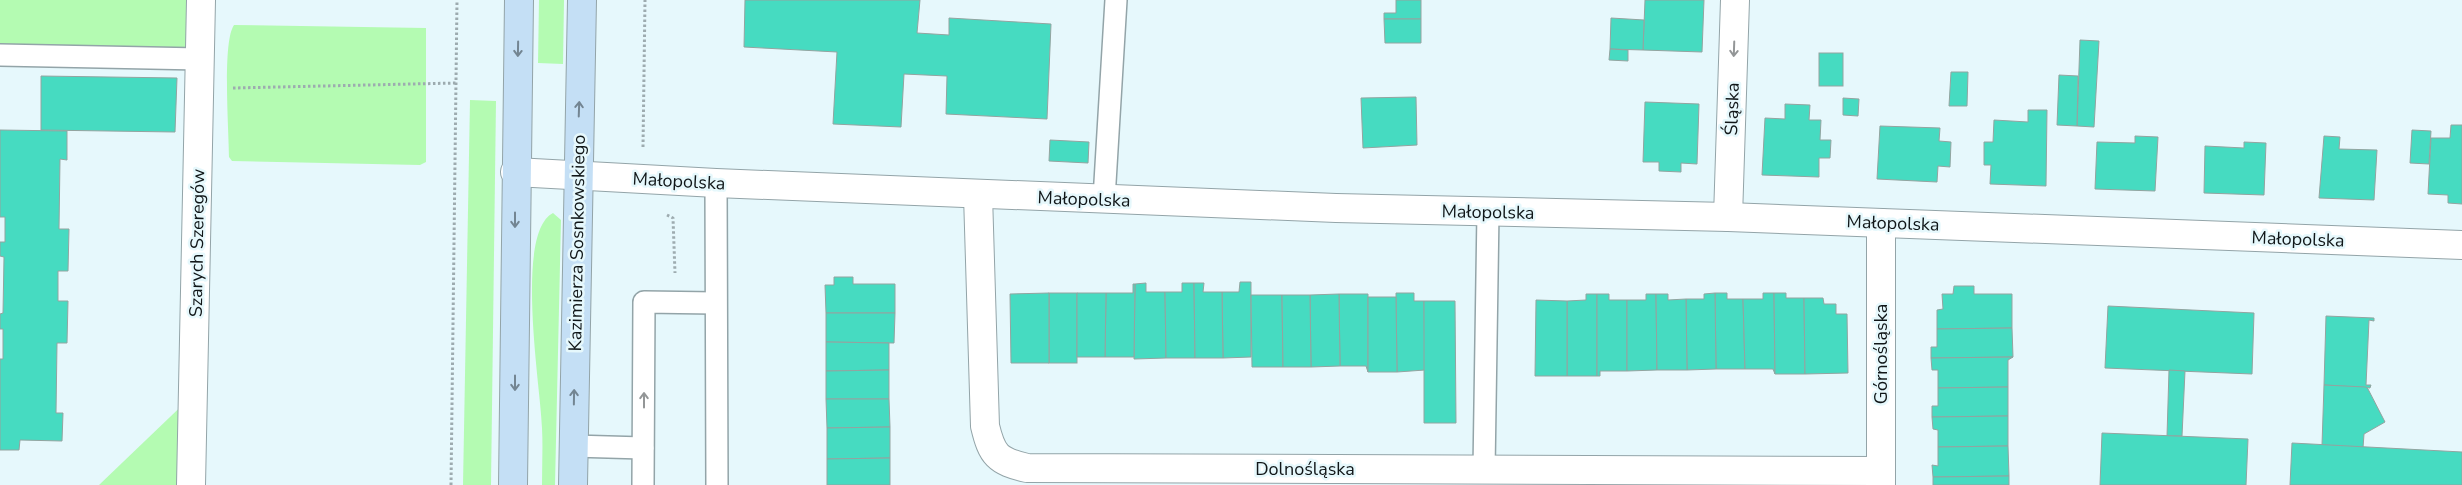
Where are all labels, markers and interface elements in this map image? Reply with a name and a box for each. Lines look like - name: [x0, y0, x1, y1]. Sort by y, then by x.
- one-way arrow: [513, 40, 523, 56]
- one-way arrow: [1729, 40, 1738, 56]
- street label: Śląska: [1719, 82, 1745, 136]
- one-way arrow: [575, 101, 584, 117]
- street label: Kazimierza Sosnkowskiego: [563, 134, 591, 352]
- street label: Małopolska: [632, 167, 726, 195]
- street label: Szarych Szeregów: [184, 169, 210, 317]
- street label: Małopolska: [1037, 185, 1131, 213]
- street label: Małopolska: [1441, 199, 1535, 225]
- street label: Małopolska: [1846, 209, 1940, 237]
- one-way arrow: [510, 212, 520, 228]
- street label: Małopolska: [2251, 225, 2345, 253]
- street label: Górnośląska: [1869, 304, 1893, 404]
- one-way arrow: [510, 374, 520, 391]
- one-way arrow: [569, 390, 579, 406]
- one-way arrow: [639, 392, 648, 408]
- street label: Dolnośląska: [1255, 457, 1355, 481]

